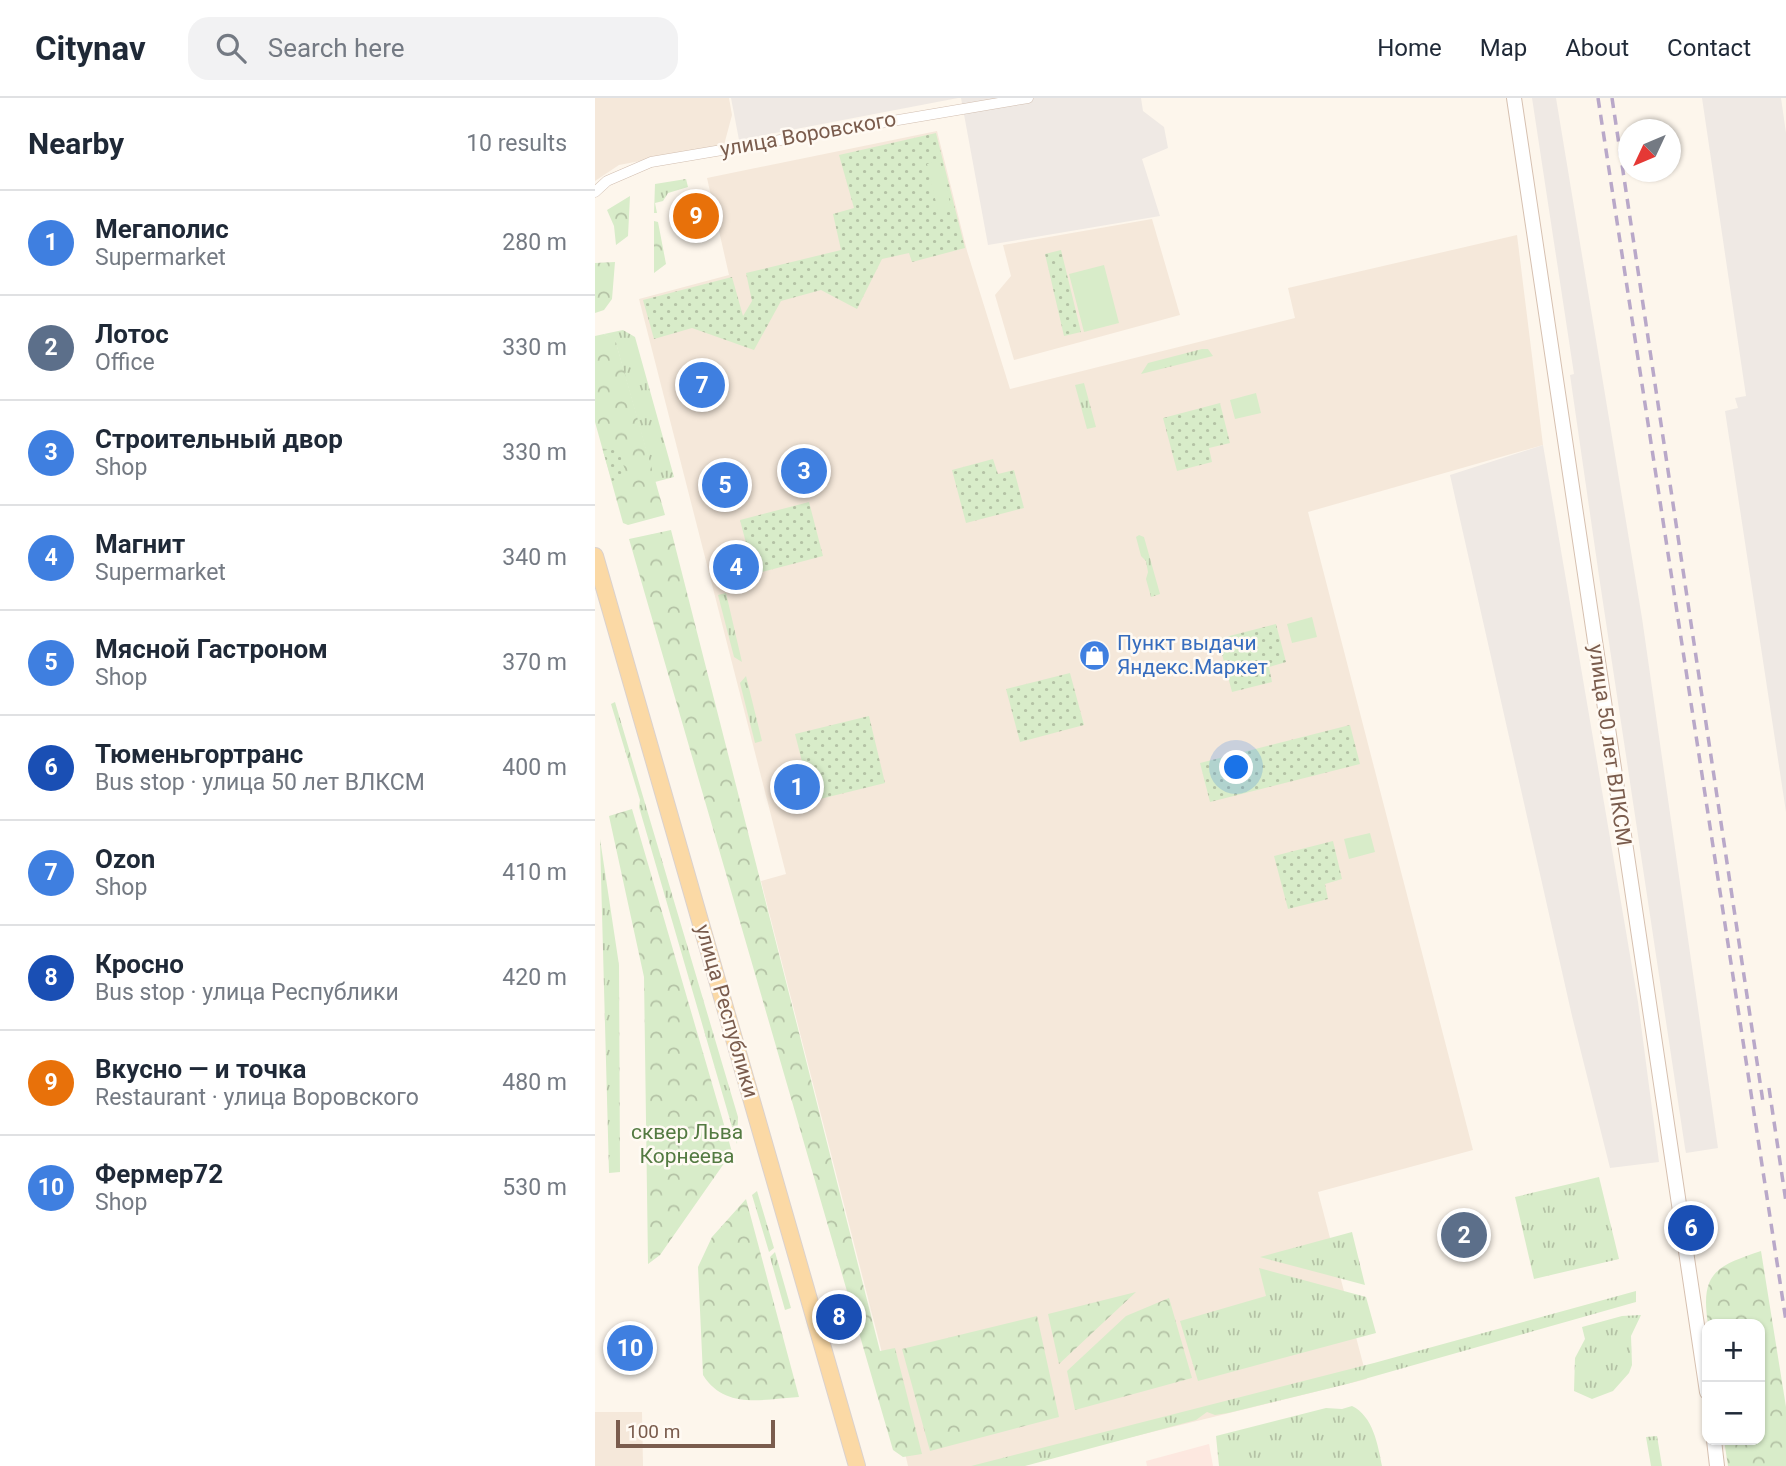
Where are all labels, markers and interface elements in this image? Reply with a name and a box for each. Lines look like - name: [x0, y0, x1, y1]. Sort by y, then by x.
- search box: [188, 17, 678, 80]
- text: Citynav: [35, 29, 146, 68]
- icon: search: [212, 29, 250, 67]
- text: Search here: [268, 33, 405, 63]
- text: Home: [1377, 34, 1442, 62]
- text: Map: [1480, 34, 1527, 62]
- text: About: [1565, 34, 1629, 62]
- text: Contact: [1667, 34, 1751, 62]
- street label: улица Воровского: [718, 107, 898, 161]
- north arrow: [1618, 119, 1681, 182]
- text: Nearby: [28, 126, 124, 161]
- text: 10 results: [466, 130, 567, 157]
- pin: 9: [673, 190, 719, 242]
- text: Мегаполис: [95, 214, 229, 244]
- text: 1: [44, 229, 58, 256]
- text: 280 m: [502, 229, 567, 256]
- text: Supermarket: [95, 244, 226, 271]
- text: Лотос: [95, 319, 169, 349]
- text: 2: [44, 334, 58, 361]
- text: 330 m: [502, 334, 567, 361]
- text: Office: [95, 349, 155, 376]
- pin: 7: [679, 359, 725, 411]
- text: Строительный двор: [95, 424, 343, 454]
- text: 3: [44, 439, 58, 466]
- text: 330 m: [502, 439, 567, 466]
- pin: 3: [781, 445, 827, 497]
- text: Shop: [95, 454, 147, 481]
- pin: 5: [702, 459, 748, 511]
- text: Магнит: [95, 529, 185, 559]
- pin: 4: [713, 541, 759, 593]
- text: 4: [44, 544, 58, 571]
- text: 340 m: [502, 544, 567, 571]
- text: Supermarket: [95, 559, 226, 586]
- place label: Пункт выдачи Яндекс.Маркет: [1117, 631, 1268, 679]
- text: Мясной Гастроном: [95, 634, 328, 664]
- shop icon: Пункт выдачи Яндекс.Маркет: [1077, 638, 1111, 672]
- street label: улица 50 лет ВЛКСМ: [1584, 643, 1636, 847]
- text: 5: [44, 649, 58, 676]
- text: 370 m: [502, 649, 567, 676]
- text: Shop: [95, 664, 147, 691]
- text: Тюменьгортранс: [95, 739, 303, 769]
- your location: [1219, 750, 1253, 784]
- text: 6: [44, 754, 58, 781]
- text: 400 m: [502, 754, 567, 781]
- pin: 1: [774, 761, 820, 813]
- text: Bus stop · улица 50 лет ВЛКСМ: [95, 769, 425, 796]
- text: Ozon: [95, 844, 155, 874]
- text: 7: [44, 859, 58, 886]
- text: 410 m: [502, 859, 567, 886]
- text: Shop: [95, 874, 147, 901]
- street label: улица Республики: [691, 921, 763, 1101]
- text: Кросно: [95, 949, 184, 979]
- text: 8: [44, 964, 58, 991]
- text: 420 m: [502, 964, 567, 991]
- text: Bus stop · улица Республики: [95, 979, 399, 1006]
- text: Вкусно — и точка: [95, 1054, 306, 1084]
- text: 9: [44, 1069, 58, 1096]
- text: 480 m: [502, 1069, 567, 1096]
- text: Restaurant · улица Воровского: [95, 1084, 419, 1111]
- park label: сквер Льва Корнеева: [631, 1120, 743, 1168]
- text: Фермер72: [95, 1159, 223, 1189]
- text: 10: [38, 1174, 64, 1201]
- text: 530 m: [502, 1174, 567, 1201]
- text: Shop: [95, 1189, 147, 1216]
- pin: 6: [1668, 1202, 1714, 1254]
- pin: 2: [1441, 1209, 1487, 1261]
- pin: 8: [816, 1291, 862, 1343]
- map controls: [1702, 1319, 1765, 1445]
- button: +: [1702, 1319, 1765, 1382]
- pin: 10: [607, 1322, 653, 1374]
- button: −: [1702, 1382, 1765, 1445]
- scale bar: [616, 1417, 775, 1449]
- text: 100 m: [627, 1420, 680, 1443]

